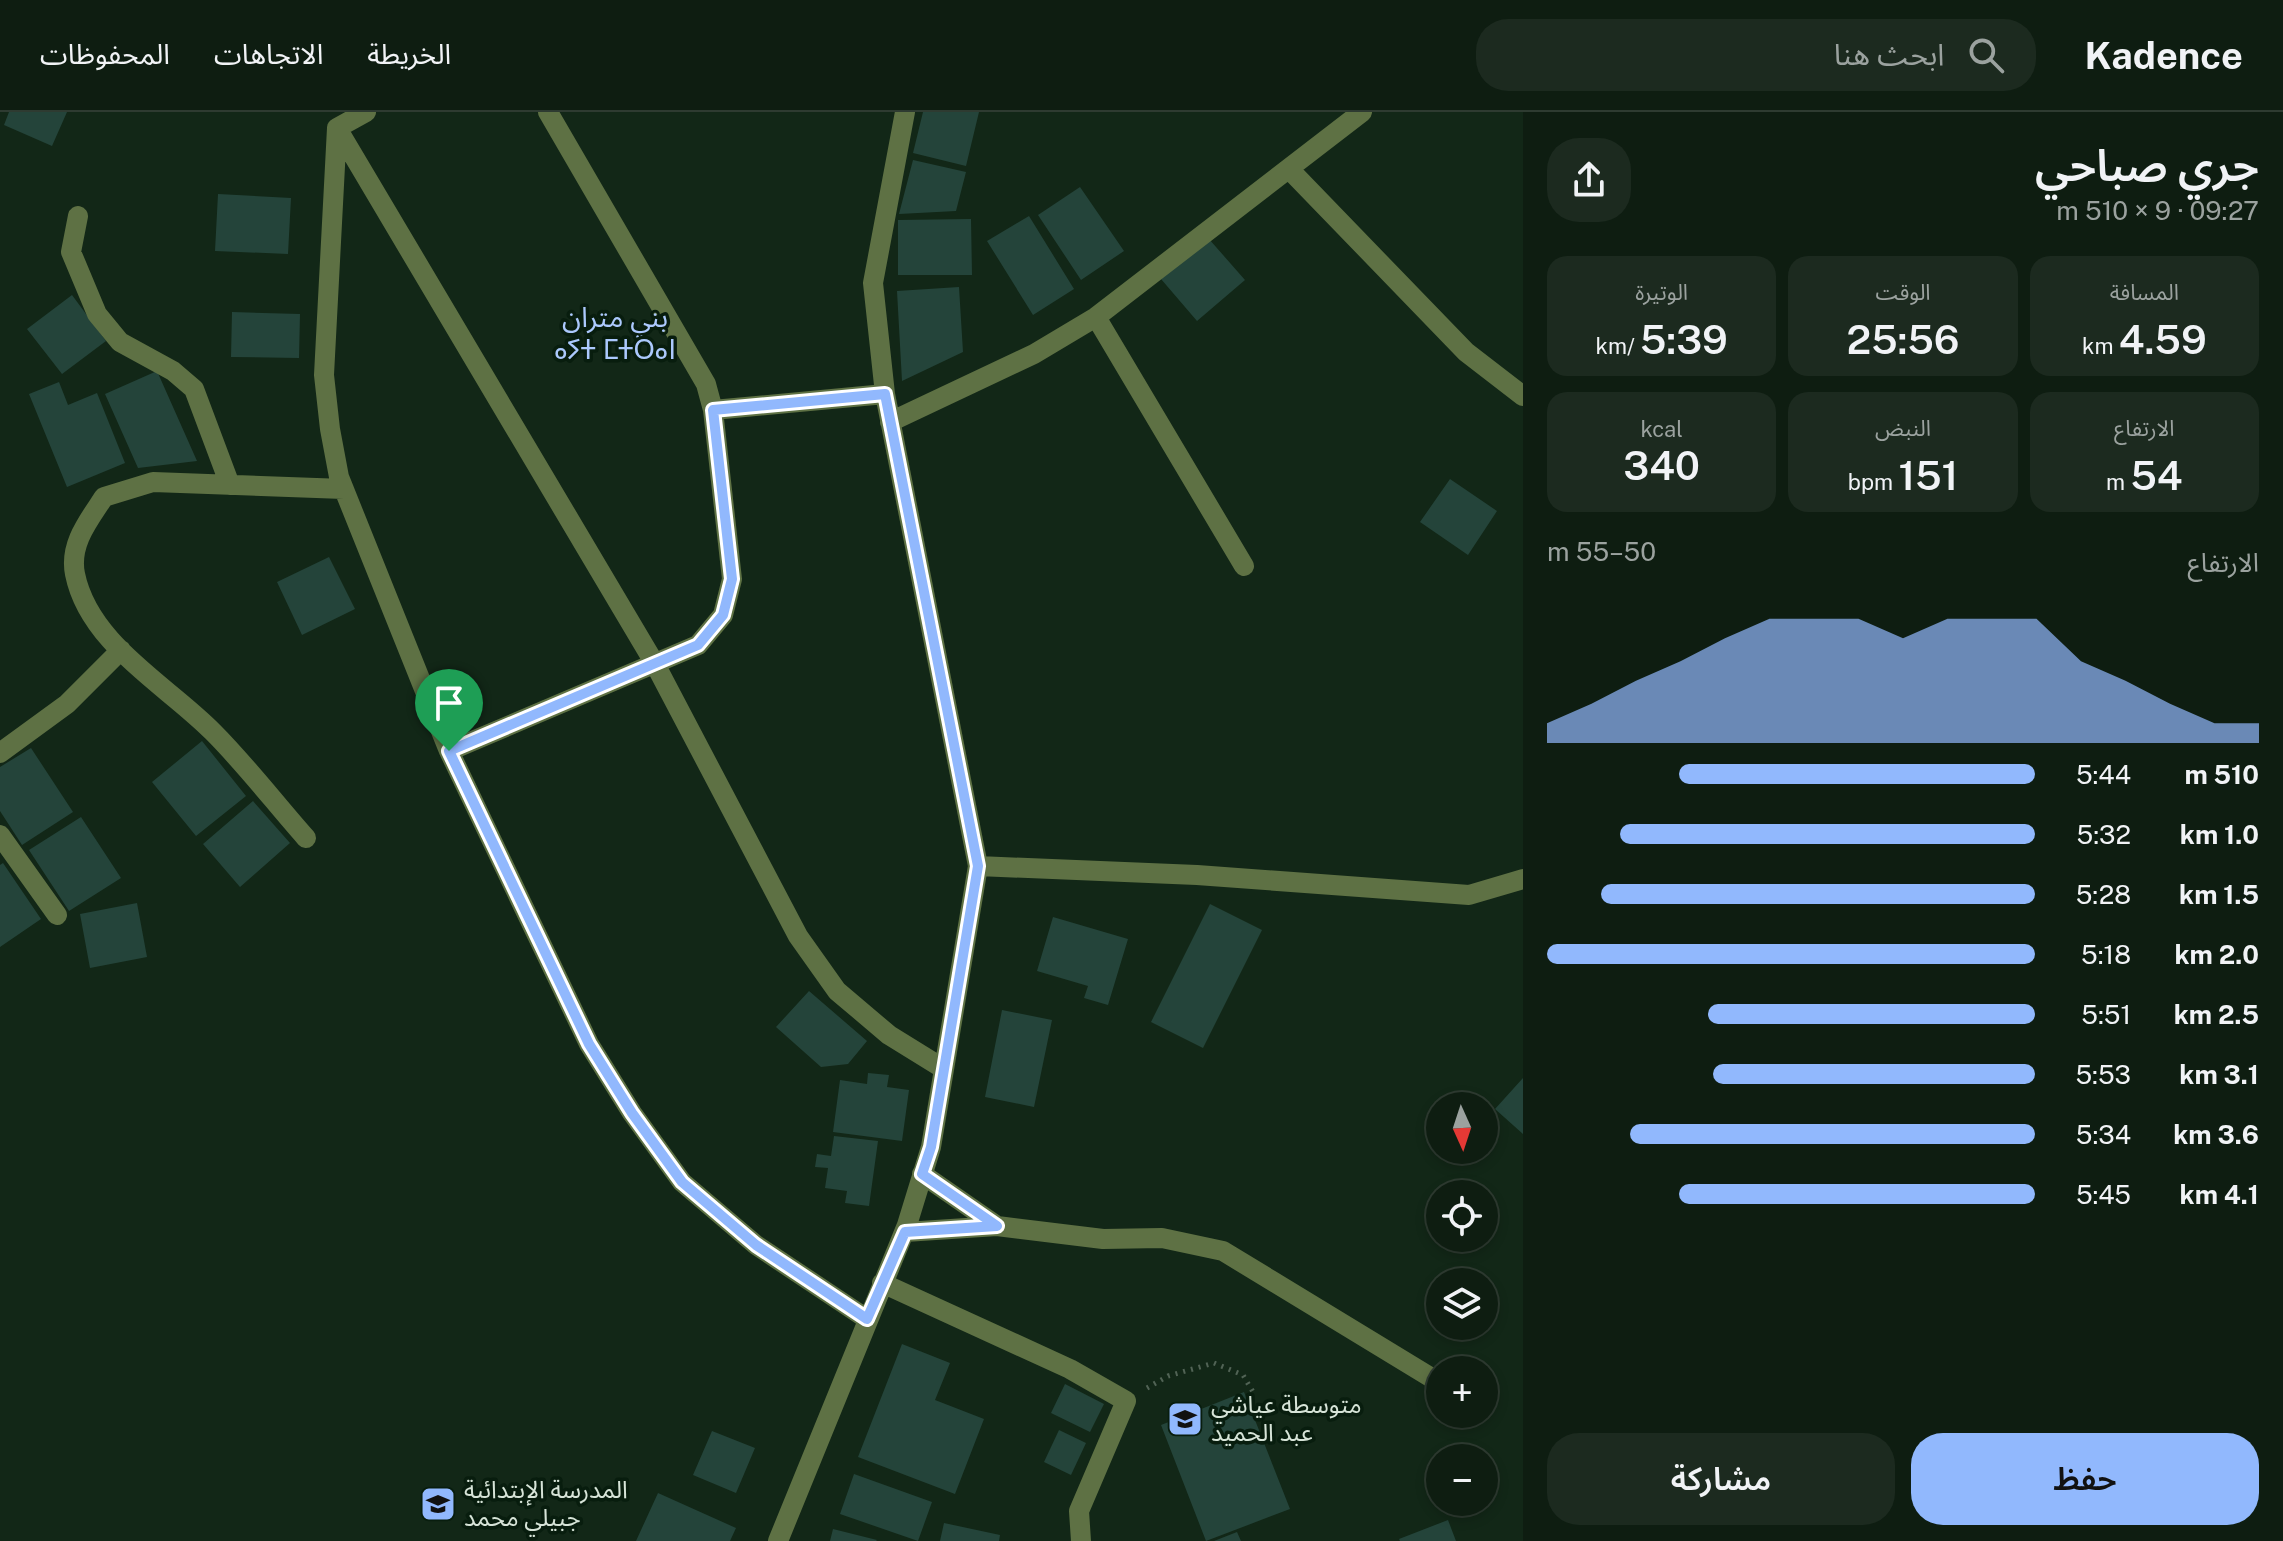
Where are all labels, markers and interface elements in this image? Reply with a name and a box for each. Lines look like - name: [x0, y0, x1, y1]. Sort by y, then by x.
- search box: [1476, 19, 2036, 91]
- icon: search: [1964, 33, 2008, 77]
- text: Kadence: [2084, 33, 2243, 78]
- text: ابحث هنا: [1834, 36, 1944, 72]
- text: المحفوظات: [40, 37, 170, 70]
- text: الاتجاهات: [214, 37, 323, 70]
- text: الخريطة: [367, 37, 451, 70]
- button: share: [1547, 138, 1631, 222]
- text: جري صباحي: [2035, 139, 2259, 191]
- text: 09:27 · 9 × 510 m: [2056, 195, 2259, 226]
- text: الوتيرة: [1635, 279, 1688, 305]
- text: الوقت: [1875, 279, 1931, 305]
- text: المسافة: [2110, 279, 2179, 305]
- district label: بني متران ⴰⵢⵜ ⵎⵜⵔⴰⵏ: [554, 300, 676, 365]
- text: 5:39: [1640, 316, 1728, 363]
- text: 25:56: [1846, 316, 1960, 363]
- text: 4.59: [2119, 316, 2207, 363]
- text: /km: [1596, 333, 1640, 359]
- text: km: [2082, 333, 2119, 359]
- text: النبض: [1875, 415, 1931, 441]
- text: الارتفاع: [2114, 415, 2175, 441]
- text: kcal: [1640, 416, 1683, 442]
- text: 340: [1623, 442, 1700, 489]
- text: 151: [1898, 452, 1958, 499]
- text: 54: [2130, 452, 2183, 499]
- text: bpm: [1848, 469, 1898, 495]
- text: m: [2106, 469, 2130, 495]
- text: 50–55 m: [1547, 536, 1656, 567]
- text: الارتفاع: [2188, 547, 2259, 578]
- pin: [415, 669, 483, 751]
- icon: arrive: [427, 681, 471, 725]
- text: 5:44: [2076, 759, 2131, 790]
- text: 510 m: [2184, 759, 2259, 790]
- text: 5:32: [2077, 819, 2131, 850]
- text: 1.0 km: [2180, 819, 2259, 850]
- text: 5:28: [2076, 879, 2131, 910]
- text: 1.5 km: [2179, 879, 2259, 910]
- text: 5:18: [2081, 939, 2131, 970]
- text: 2.0 km: [2174, 939, 2259, 970]
- text: 5:51: [2081, 999, 2131, 1030]
- text: 2.5 km: [2174, 999, 2259, 1030]
- text: 5:53: [2075, 1059, 2131, 1090]
- text: 3.1 km: [2179, 1059, 2259, 1090]
- north arrow: [1426, 1092, 1498, 1164]
- map controls: [1426, 1092, 1498, 1516]
- text: 5:34: [2076, 1119, 2131, 1150]
- text: 3.6 km: [2173, 1119, 2259, 1150]
- text: 5:45: [2076, 1179, 2131, 1210]
- text: 4.1 km: [2180, 1179, 2259, 1210]
- button: locate: [1426, 1180, 1498, 1252]
- button: layers: [1426, 1268, 1498, 1340]
- button: +: [1426, 1356, 1498, 1428]
- place label: متوسطة عياشي عبد الحميد: [1211, 1390, 1362, 1446]
- school or university icon: متوسطة عياشي عبد الحميد: [1166, 1400, 1204, 1438]
- button: مشاركة: [1547, 1433, 1895, 1525]
- button: حفظ: [1911, 1433, 2259, 1525]
- button: −: [1426, 1444, 1498, 1516]
- place label: المدرسة الإبتدائية جبيلي محمد: [464, 1475, 628, 1537]
- school or university icon: المدرسة الإبتدائية جبيلي محمد: [419, 1485, 457, 1523]

